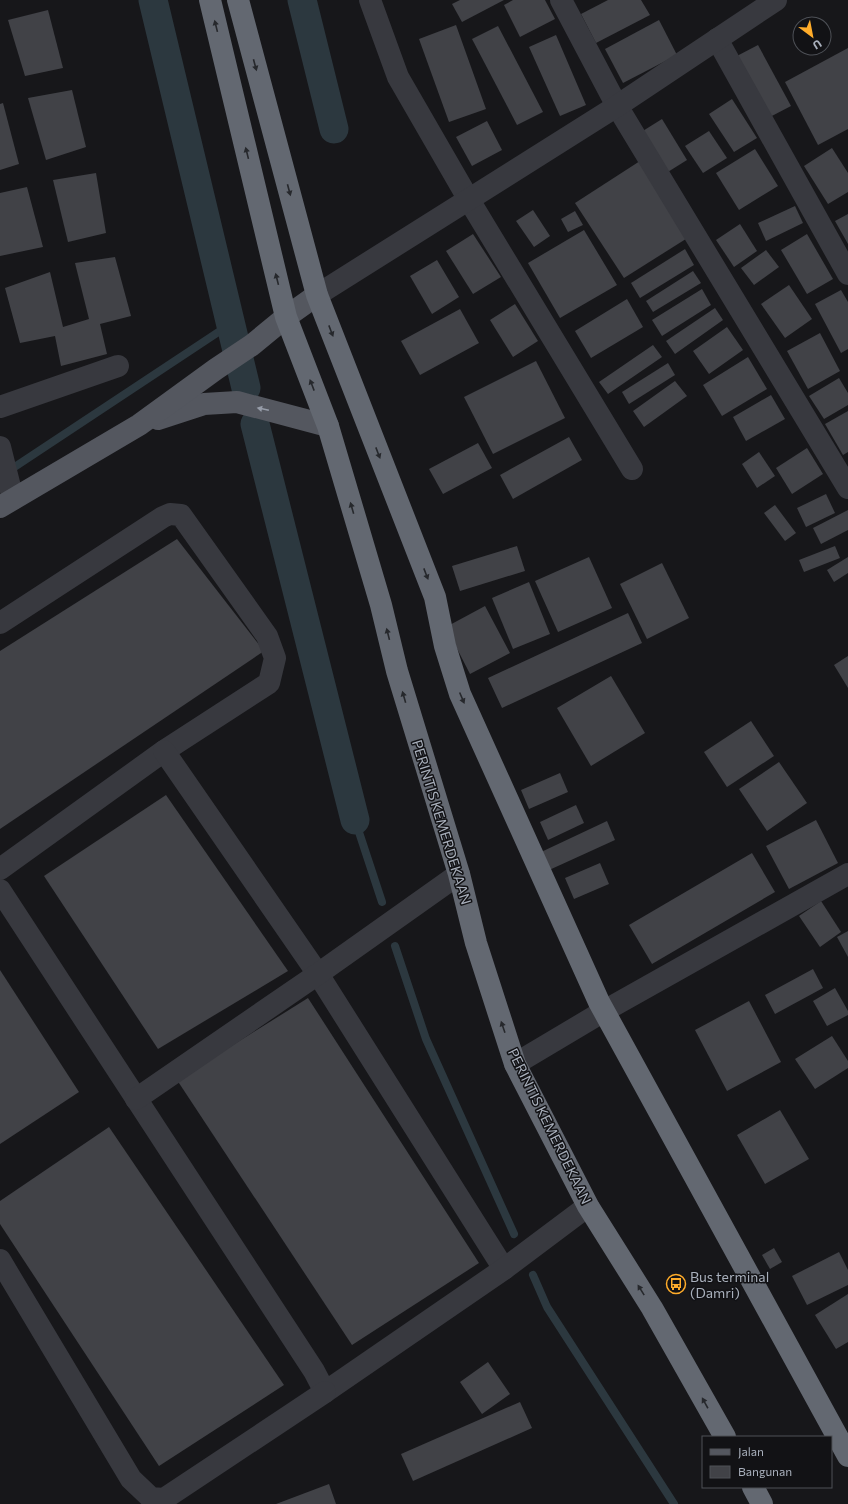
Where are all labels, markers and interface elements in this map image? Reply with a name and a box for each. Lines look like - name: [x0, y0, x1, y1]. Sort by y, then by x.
- north arrow: [792, 16, 832, 56]
- one-way arrow: [213, 20, 219, 32]
- text: U: [811, 37, 824, 53]
- one-way arrow: [253, 58, 259, 71]
- one-way arrow: [243, 146, 249, 159]
- one-way arrow: [286, 185, 292, 197]
- one-way arrow: [274, 273, 280, 285]
- one-way arrow: [329, 326, 335, 338]
- one-way arrow: [309, 378, 315, 390]
- one-way arrow: [257, 405, 269, 411]
- one-way arrow: [376, 447, 382, 459]
- one-way arrow: [349, 502, 355, 514]
- one-way arrow: [423, 568, 429, 580]
- one-way arrow: [384, 627, 390, 640]
- one-way arrow: [401, 690, 407, 702]
- one-way arrow: [459, 692, 466, 704]
- street label: PERINTIS KEMERDEKAAN: [409, 738, 475, 906]
- one-way arrow: [500, 1021, 506, 1033]
- street label: PERINTIS KEMERDEKAAN: [505, 1045, 595, 1207]
- place label: Bus terminal (Damri): [690, 1268, 769, 1301]
- bus stop icon: Bus terminal (Damri): [665, 1273, 687, 1295]
- one-way arrow: [637, 1284, 644, 1296]
- one-way arrow: [702, 1397, 709, 1409]
- legend: [702, 1436, 832, 1488]
- text: Jalan: [738, 1444, 764, 1459]
- text: Bangunan: [738, 1464, 792, 1478]

